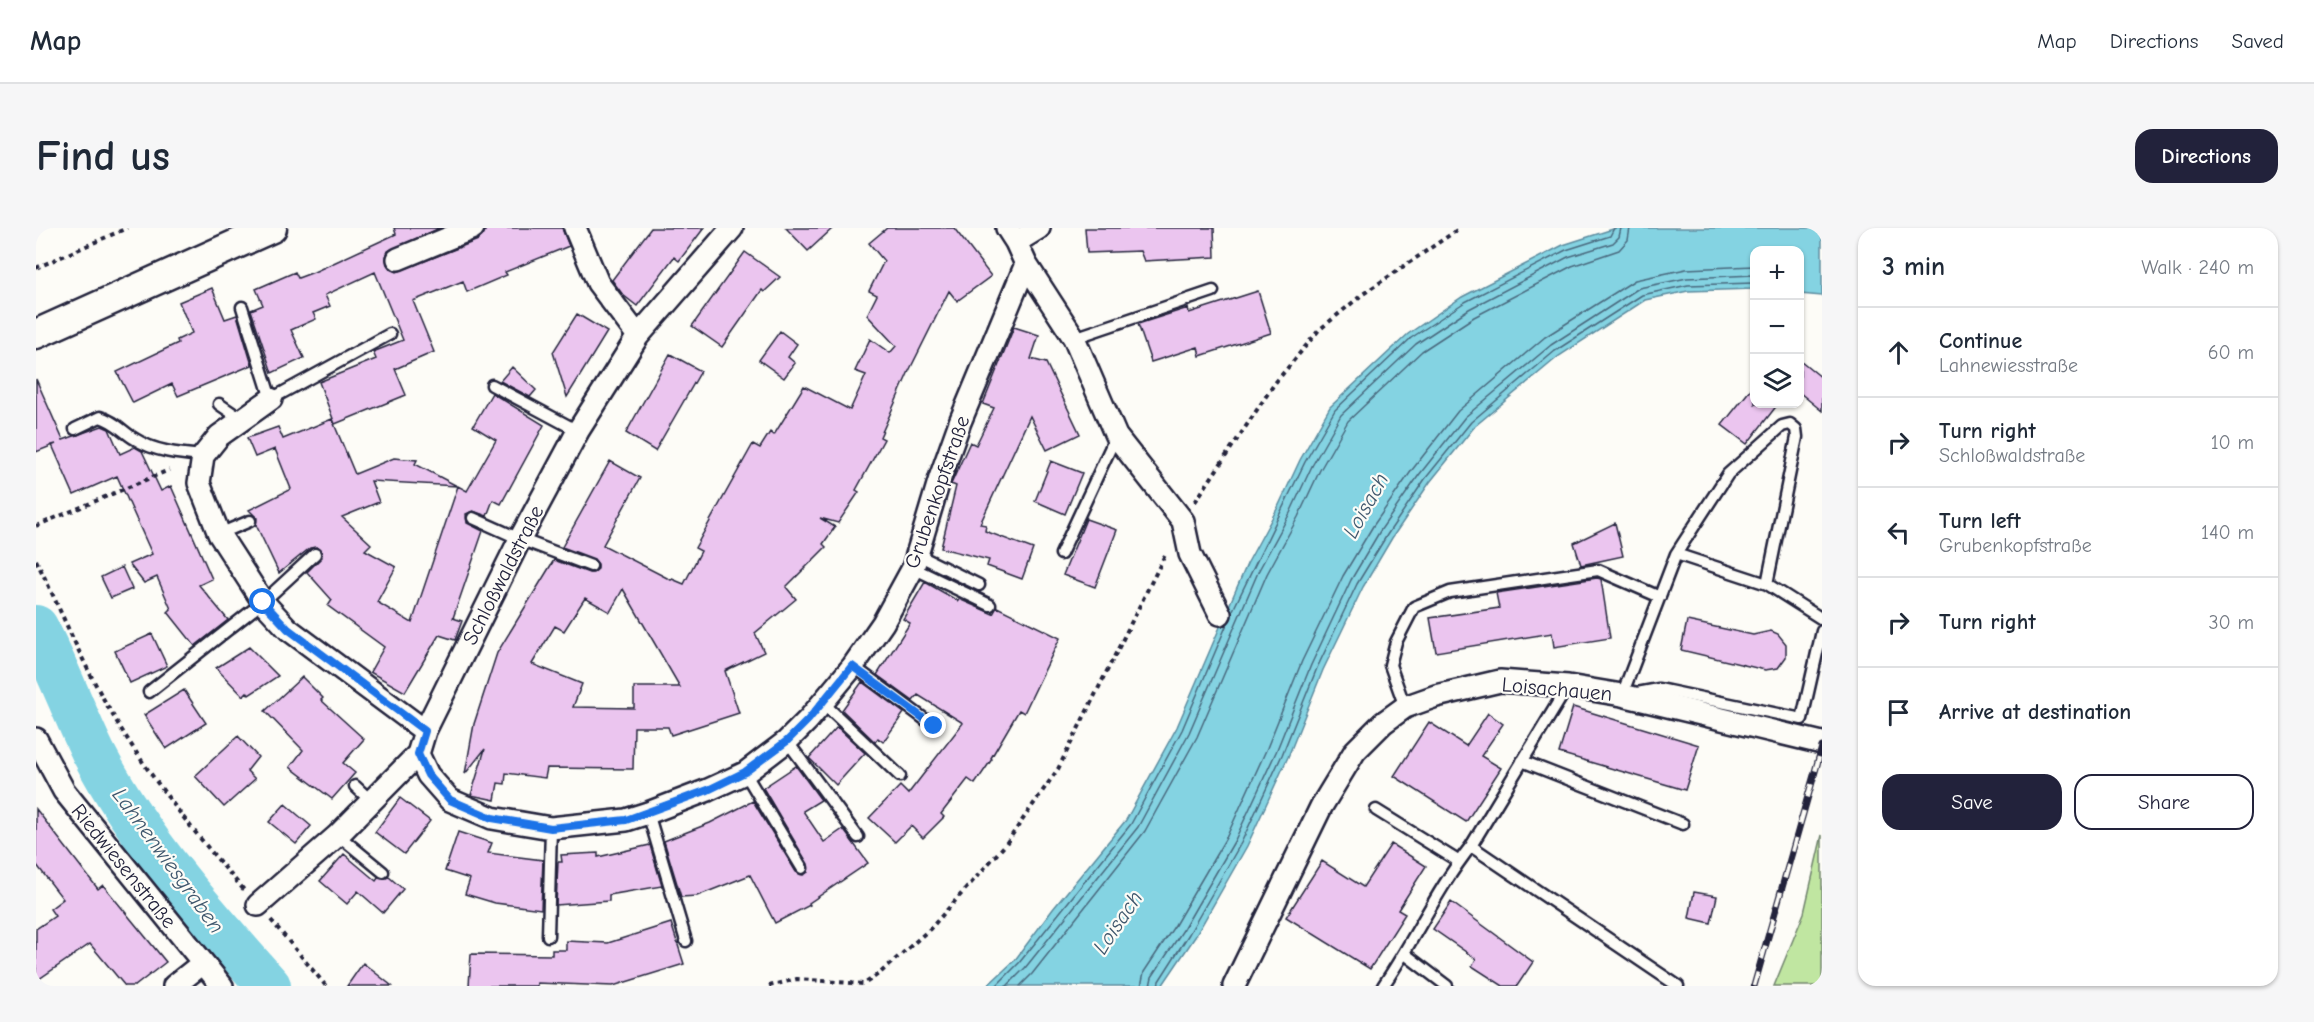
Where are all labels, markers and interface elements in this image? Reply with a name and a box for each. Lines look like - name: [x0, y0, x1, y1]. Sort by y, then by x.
- text: Map: [30, 25, 81, 57]
- text: Map: [2037, 29, 2077, 53]
- text: Directions: [2110, 29, 2199, 53]
- text: Saved: [2232, 29, 2284, 53]
- button: Directions: [2135, 129, 2278, 183]
- text: Find us: [36, 132, 170, 181]
- map controls: [1750, 246, 1804, 408]
- button: +: [1750, 246, 1804, 300]
- text: 3 min: [1882, 252, 1945, 282]
- text: Walk · 240 m: [2141, 256, 2254, 279]
- button: −: [1750, 300, 1804, 354]
- text: Continue: [1939, 328, 2022, 354]
- icon: ahead: [1882, 336, 1915, 369]
- text: 60 m: [2208, 341, 2254, 364]
- button: layers: [1750, 354, 1804, 408]
- text: Lahnewiesstraße: [1939, 354, 2078, 377]
- street label: Grubenkopfstraße: [900, 412, 974, 572]
- text: Turn right: [1939, 418, 2036, 444]
- icon: right: [1882, 426, 1915, 459]
- text: 10 m: [2211, 431, 2254, 454]
- text: Schloßwaldstraße: [1939, 444, 2085, 467]
- water label: Loisach: [1337, 468, 1394, 543]
- street label: Schloßwaldstraße: [457, 501, 549, 649]
- text: Turn left: [1939, 508, 2021, 534]
- icon: left: [1882, 516, 1915, 549]
- text: 140 m: [2201, 521, 2254, 544]
- text: Grubenkopfstraße: [1939, 534, 2092, 557]
- route start: [249, 588, 275, 614]
- icon: right: [1882, 606, 1915, 639]
- text: Turn right: [1939, 609, 2036, 635]
- text: 30 m: [2208, 611, 2254, 634]
- street label: Loisachauen: [1501, 672, 1613, 706]
- icon: arrive: [1882, 696, 1915, 729]
- text: Arrive at destination: [1939, 699, 2131, 725]
- route end: [920, 712, 946, 738]
- button: Save: [1882, 774, 2062, 830]
- button: Share: [2074, 774, 2254, 830]
- water label: Lahnenwiesgraben: [107, 783, 230, 938]
- street label: Riedwiesenstraße: [67, 799, 181, 933]
- water label: Loisach: [1087, 886, 1148, 959]

